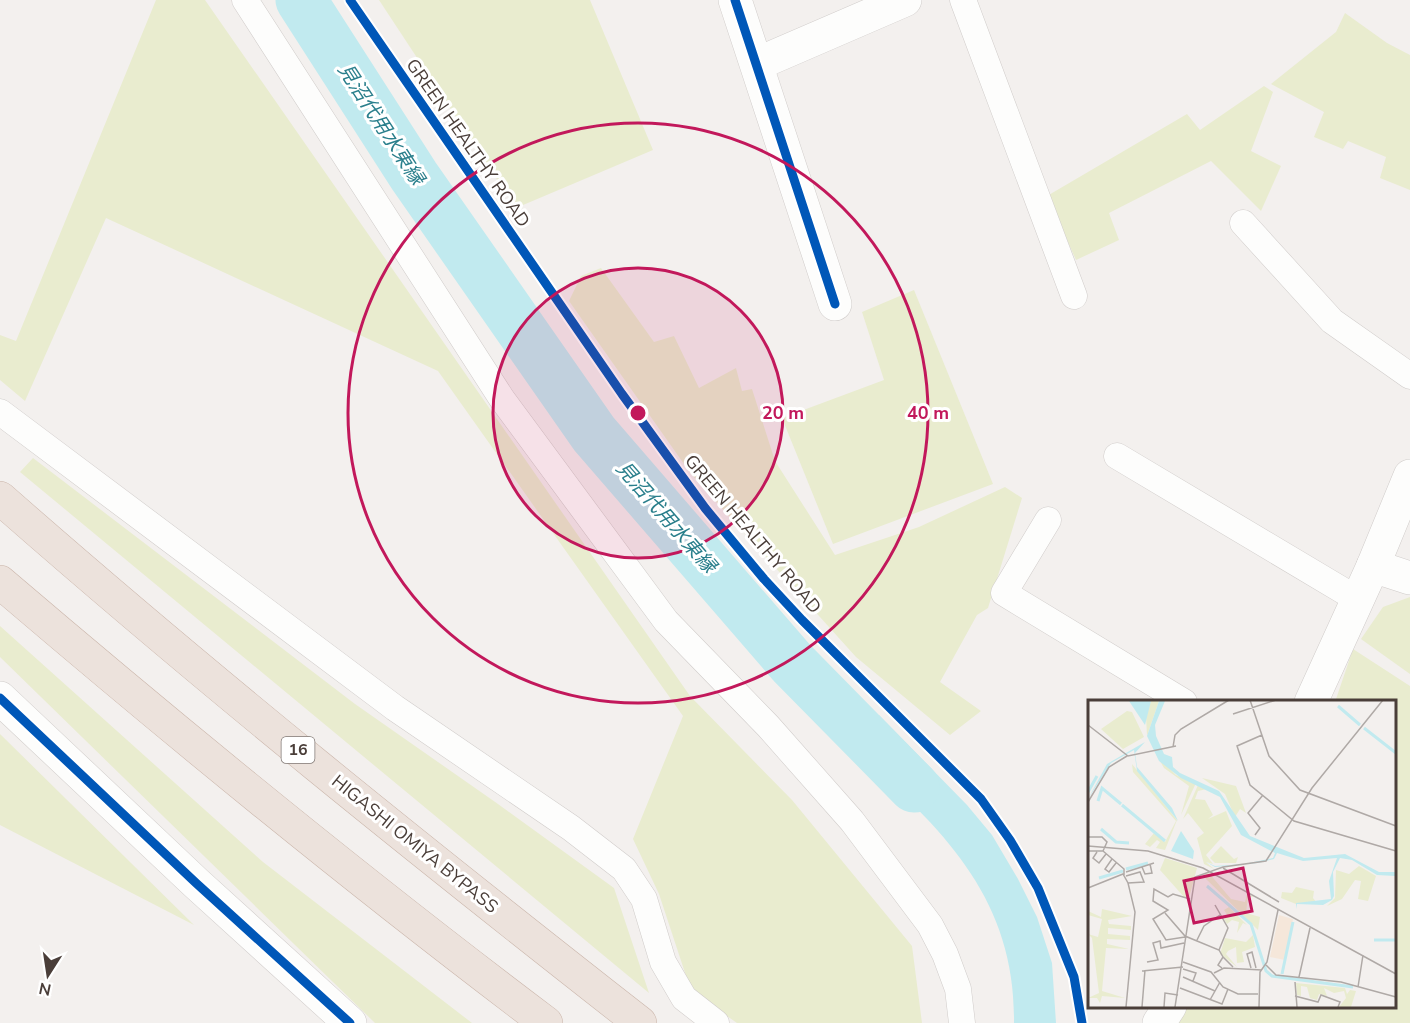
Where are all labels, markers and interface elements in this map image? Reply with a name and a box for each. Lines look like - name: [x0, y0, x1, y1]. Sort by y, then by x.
- street label: GREEN HEALTHY ROAD: [401, 54, 535, 232]
- water label: 見沼代用水東縁: [332, 58, 432, 192]
- text: 20 m: [762, 401, 804, 425]
- text: 40 m: [907, 401, 949, 425]
- centre of rings: [628, 403, 648, 423]
- street label: GREEN HEALTHY ROAD: [679, 449, 827, 619]
- water label: 見沼代用水東縁: [610, 455, 723, 580]
- inset map: [1088, 700, 1395, 1008]
- road number: 16: [282, 737, 314, 763]
- street label: HIGASHI OMIYA BYPASS: [327, 769, 503, 919]
- north arrow: [18, 945, 78, 1005]
- text: N: [37, 977, 53, 1001]

